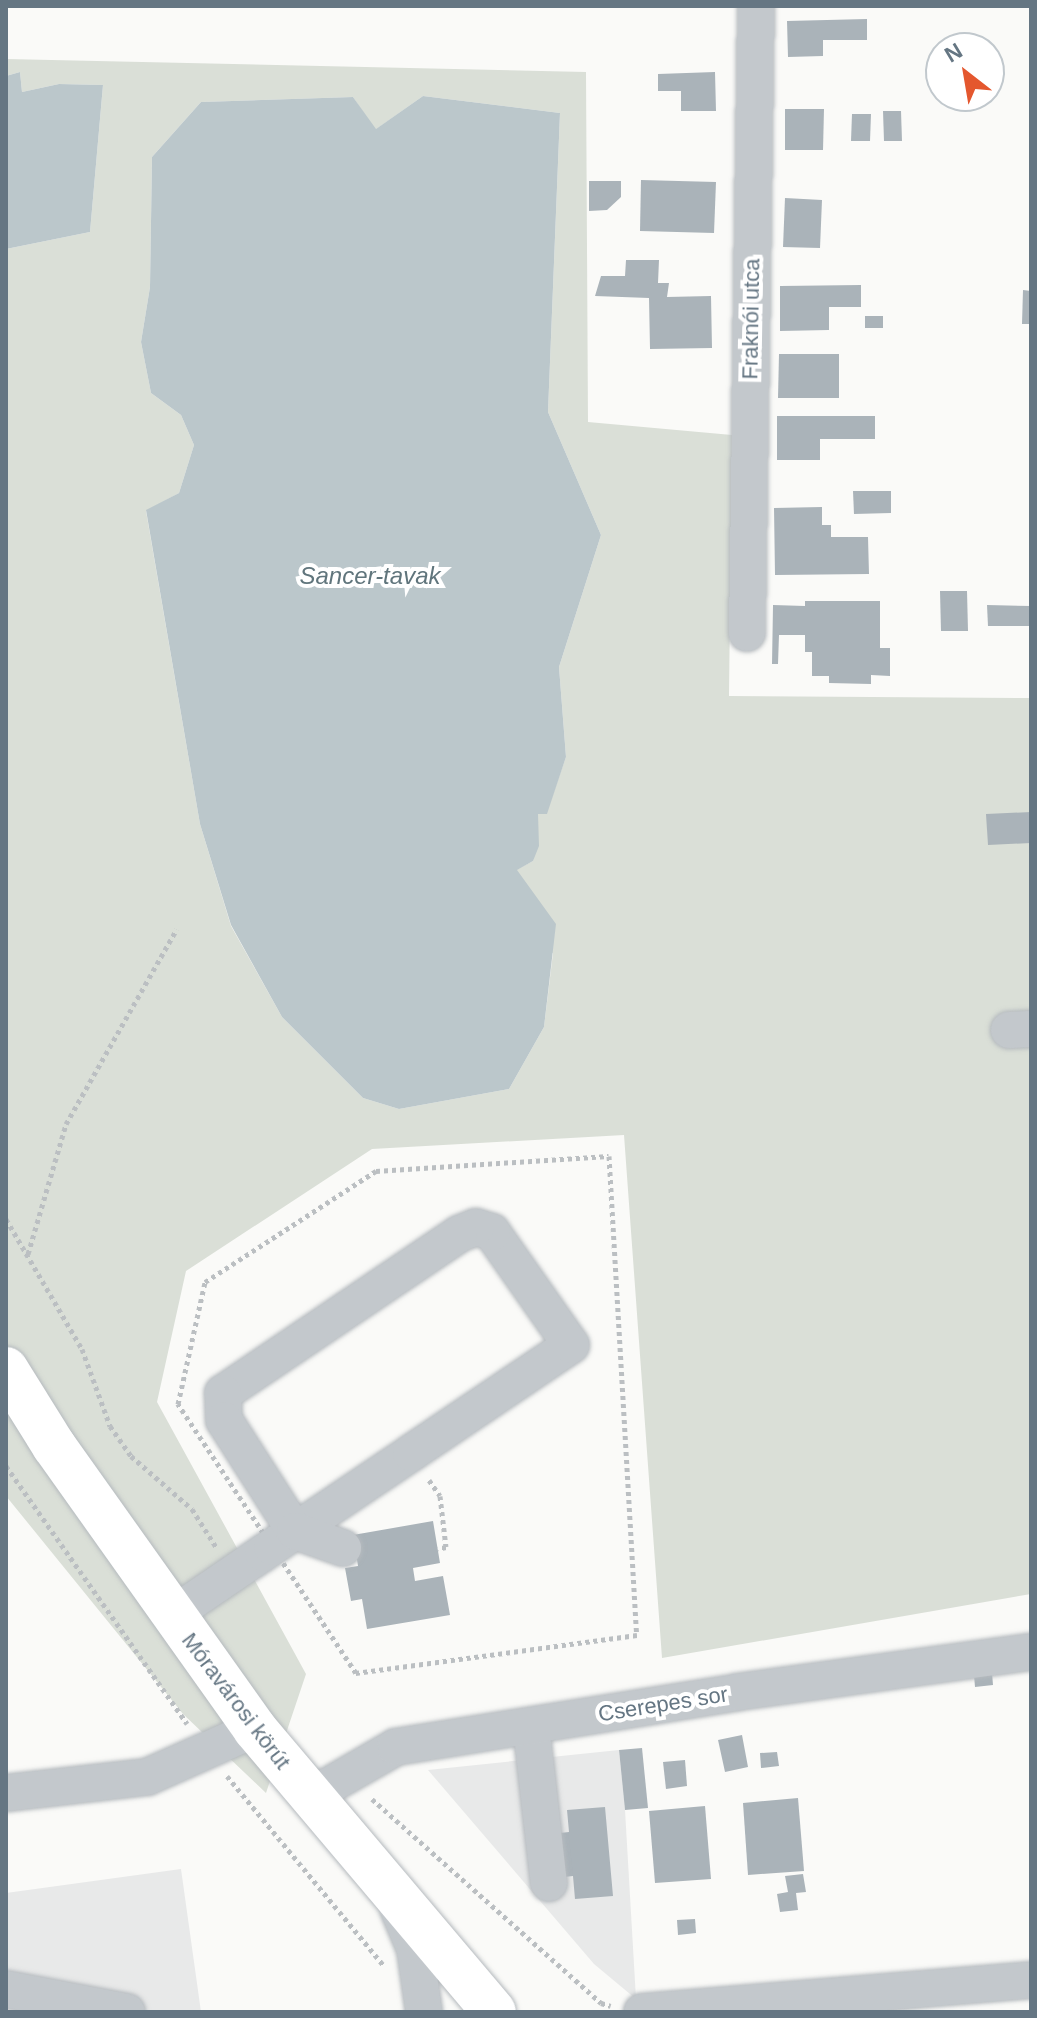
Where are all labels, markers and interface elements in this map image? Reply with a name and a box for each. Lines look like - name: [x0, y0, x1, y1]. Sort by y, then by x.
- north arrow: [925, 32, 1005, 112]
- text: N: [940, 38, 967, 68]
- street label: Fraknói utca: [737, 258, 765, 380]
- water label: Sancer-tavak: [300, 562, 440, 590]
- street label: Móravárosi körút: [176, 1628, 296, 1774]
- street label: Cserepes sor: [596, 1681, 730, 1727]

